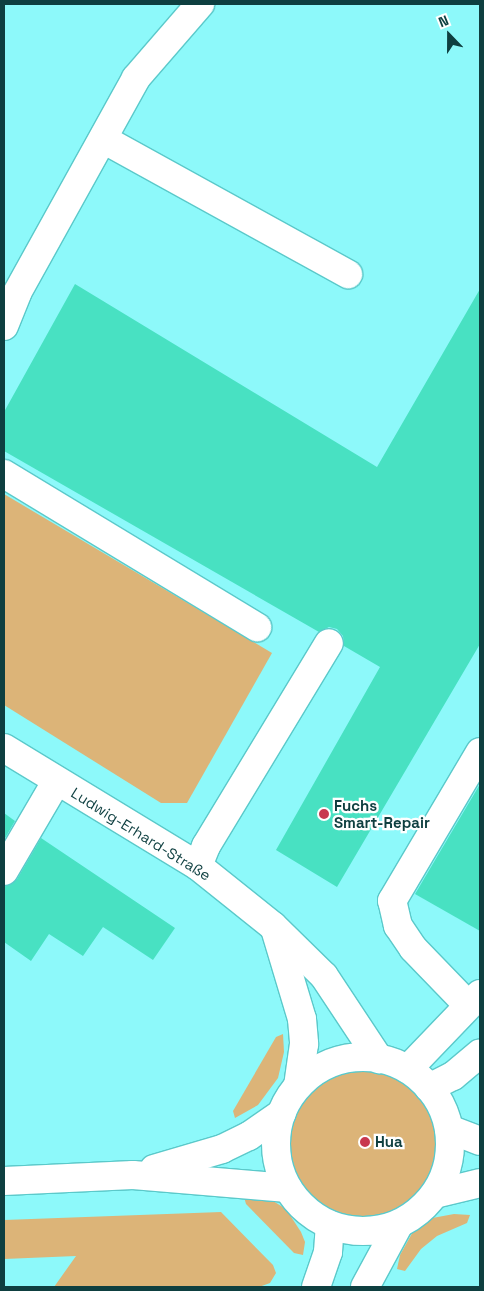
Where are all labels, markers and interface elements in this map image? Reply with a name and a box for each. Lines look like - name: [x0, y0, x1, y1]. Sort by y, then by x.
- north arrow: [424, 10, 474, 60]
- text: N: [436, 11, 451, 31]
- street label: Ludwig-Erhard-Straße: [68, 784, 214, 884]
- place label: Fuchs Smart-Repair: [334, 796, 430, 831]
- marker: Fuchs Smart-Repair: [318, 808, 330, 820]
- place label: Hua: [375, 1133, 403, 1151]
- marker: Hua: [359, 1136, 371, 1148]

